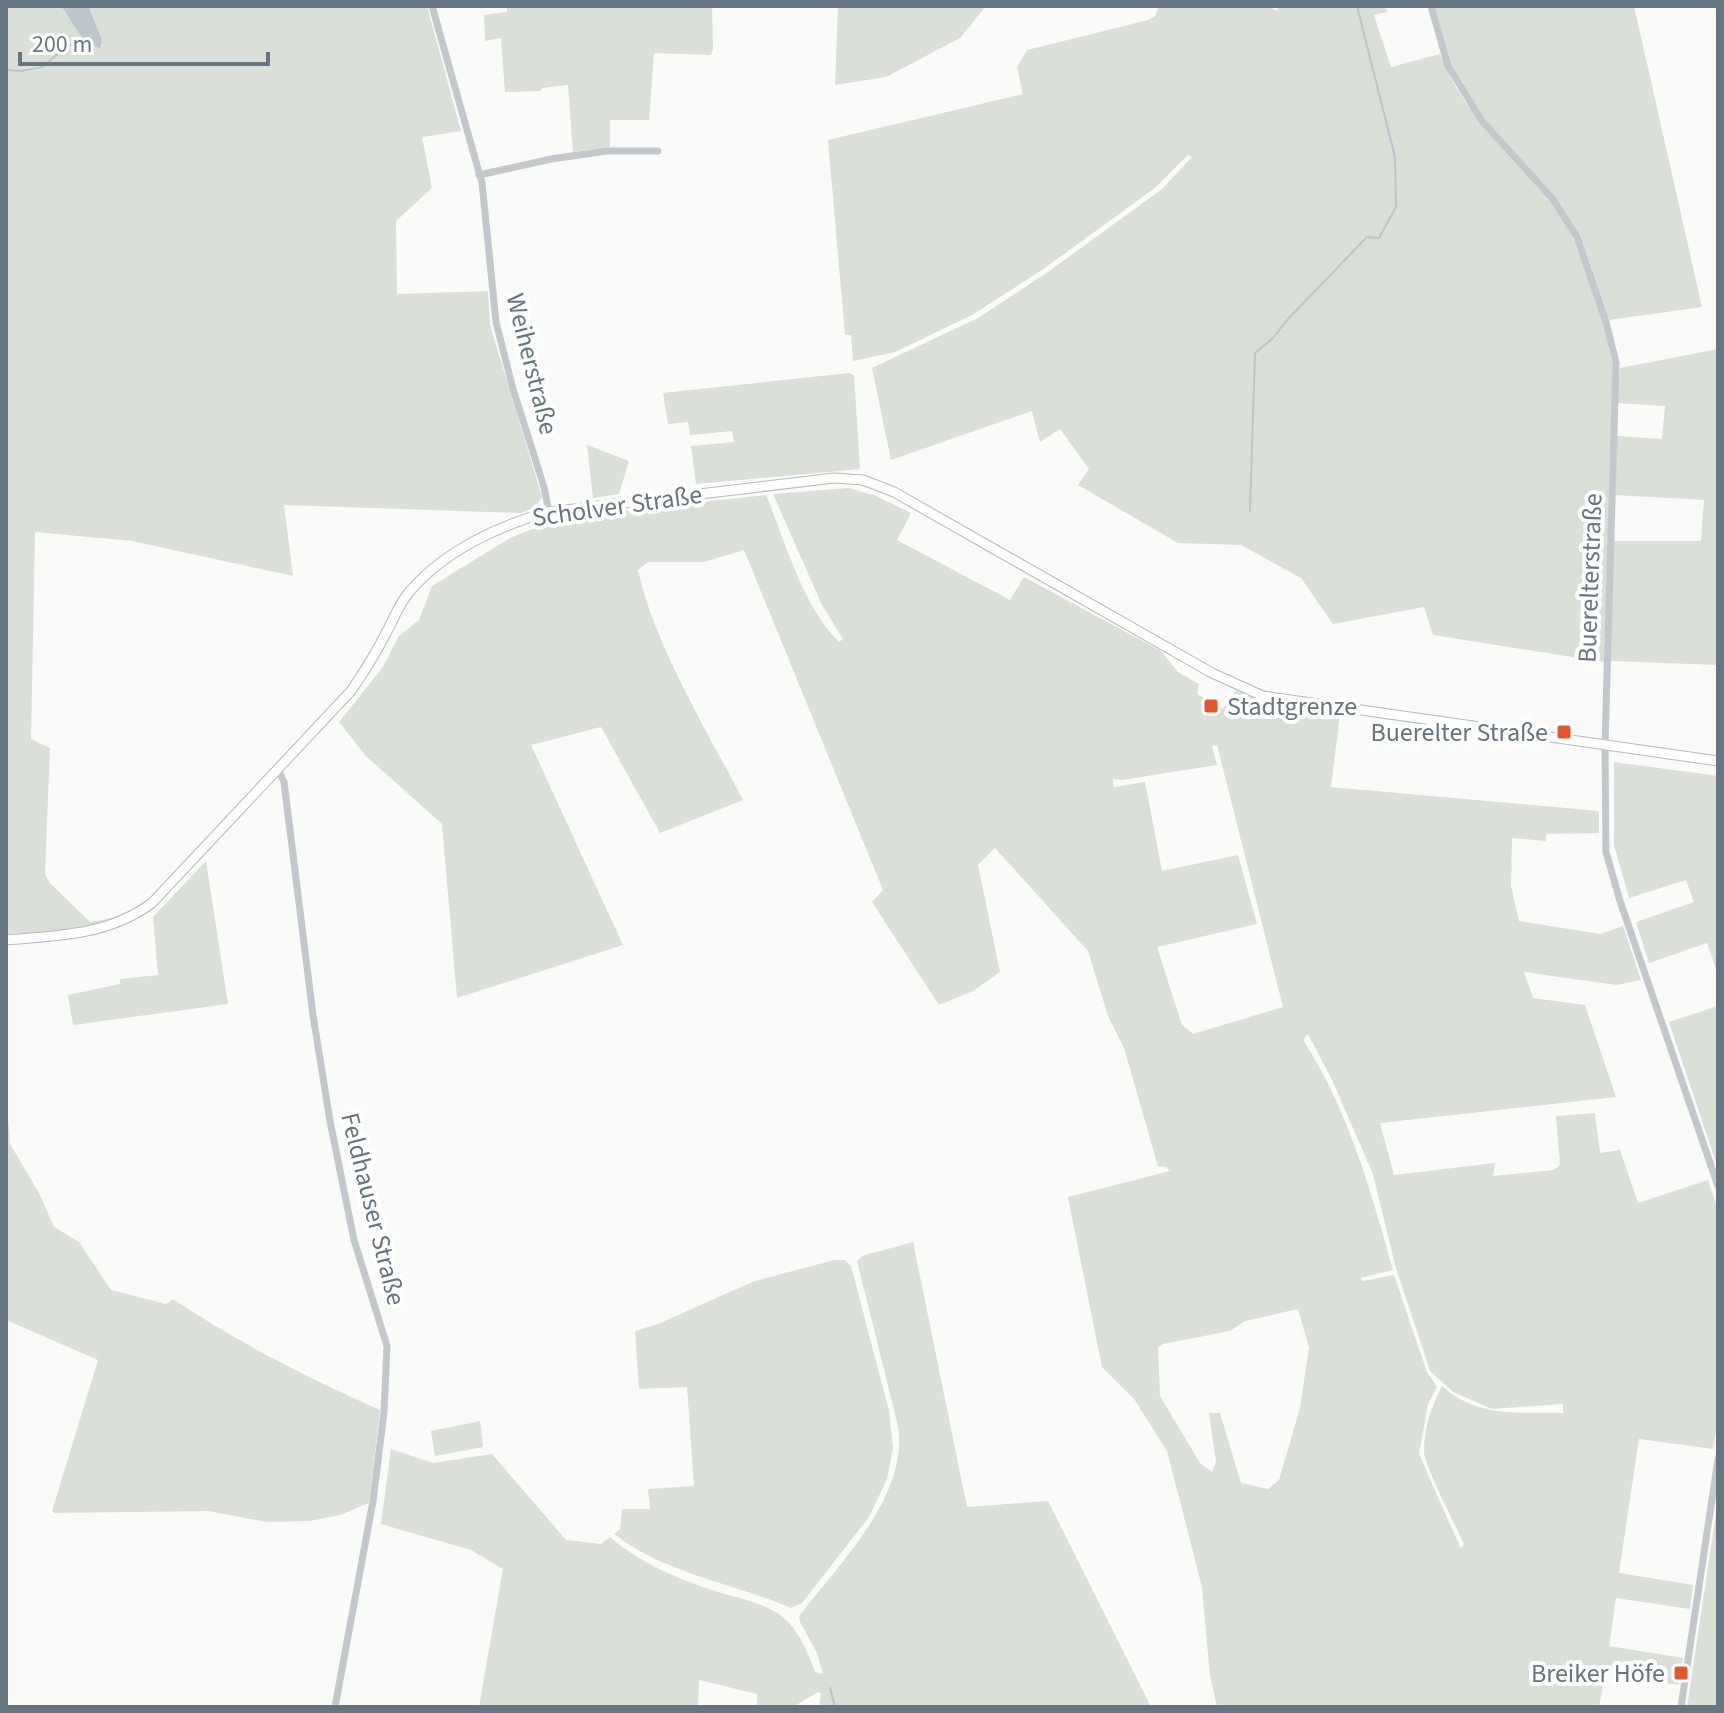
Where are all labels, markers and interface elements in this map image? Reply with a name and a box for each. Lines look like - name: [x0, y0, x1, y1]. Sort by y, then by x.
- scale bar: [20, 16, 268, 66]
- text: 200 m: [32, 27, 92, 62]
- street label: Weiherstraße: [497, 290, 567, 438]
- street label: Scholver Straße: [530, 476, 704, 536]
- street label: Buerelterstraße: [1569, 493, 1611, 663]
- place label: Stadtgrenze: [1227, 688, 1357, 725]
- marker: Stadtgrenze: [1202, 697, 1220, 715]
- place label: Buerelter Straße: [1370, 714, 1548, 751]
- marker: Buerelter Straße: [1555, 723, 1573, 741]
- street label: Feldhauser Straße: [331, 1109, 415, 1309]
- place label: Breiker Höfe: [1531, 1655, 1665, 1692]
- marker: Breiker Höfe: [1672, 1664, 1690, 1682]

